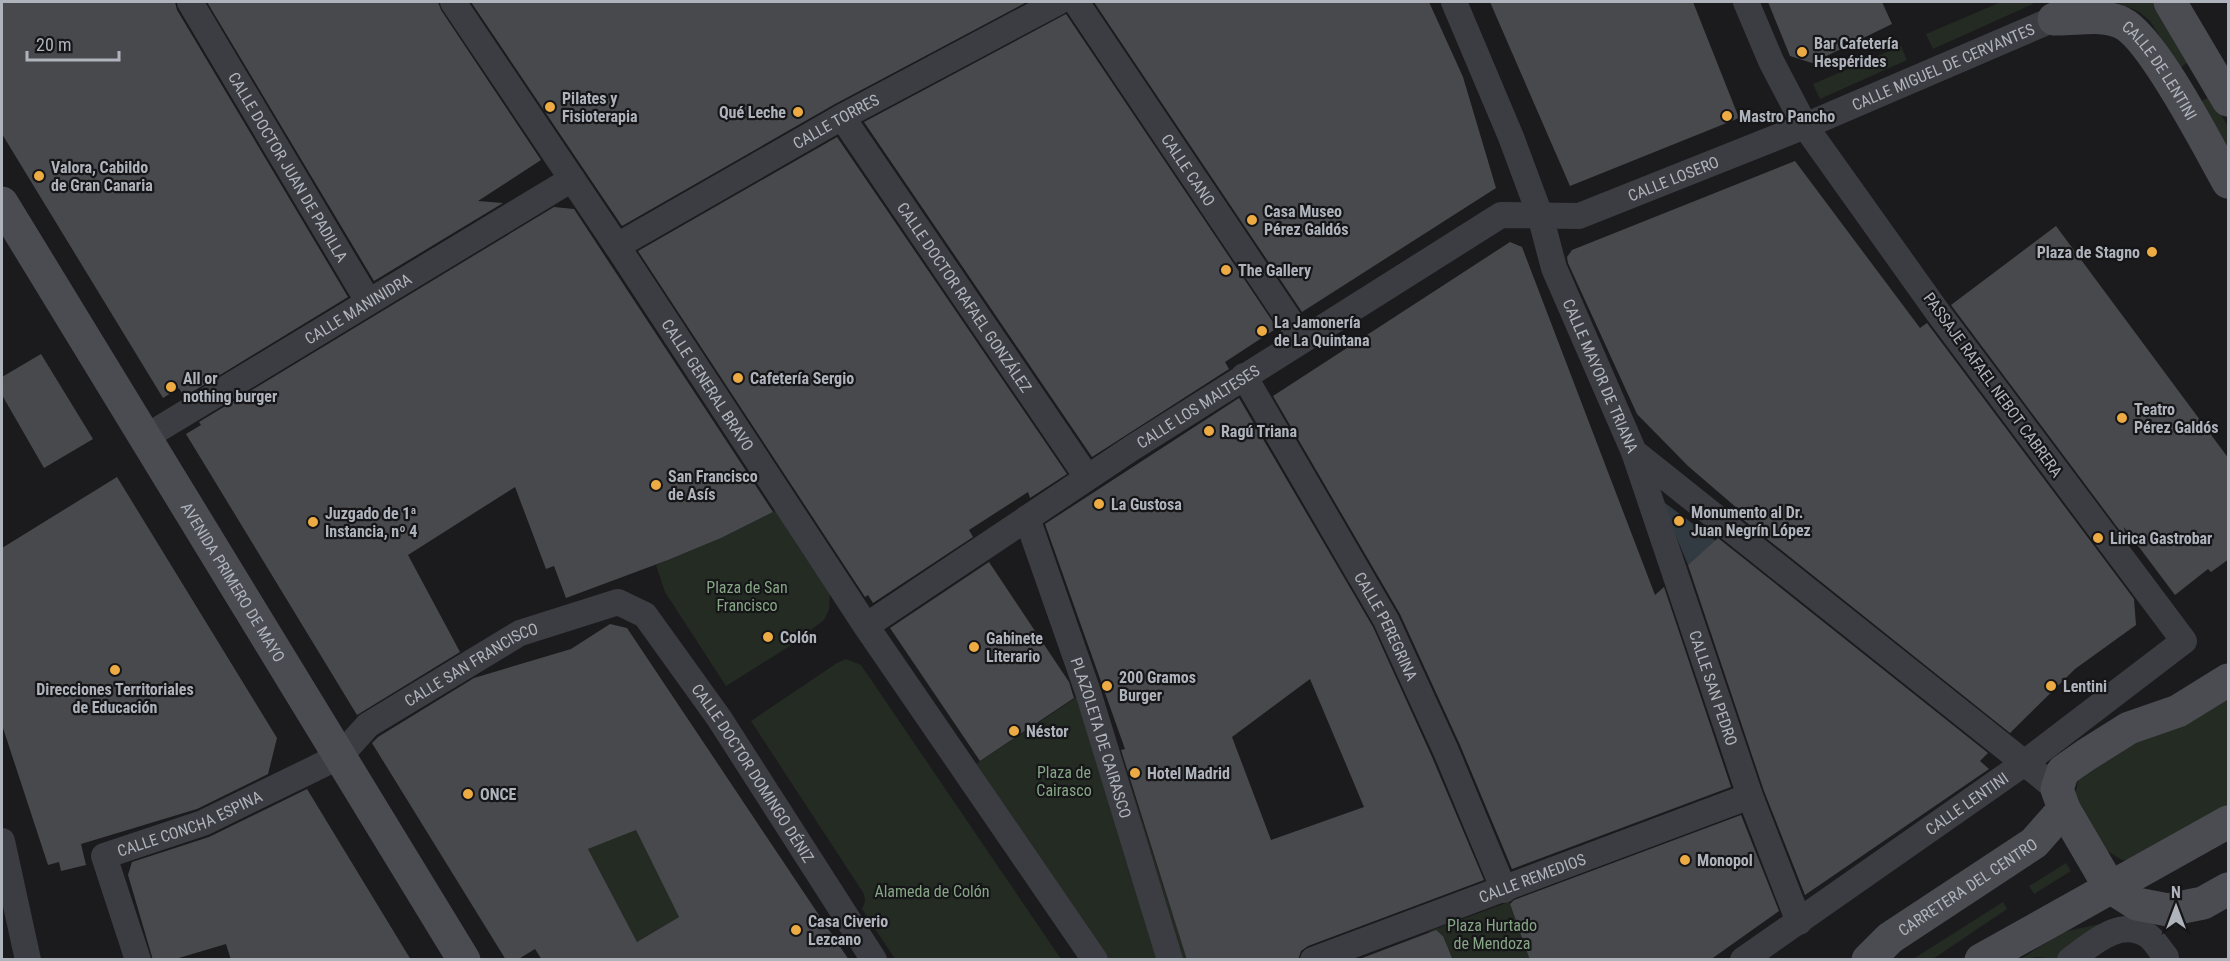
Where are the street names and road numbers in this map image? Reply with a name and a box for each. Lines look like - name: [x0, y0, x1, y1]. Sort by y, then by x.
- street label: CALLE DE LENTINI: [2119, 16, 2201, 123]
- street label: CALLE MIGUEL DE CERVANTES: [1849, 19, 2037, 114]
- street label: CALLE DOCTOR JUAN DE PADILLA: [224, 69, 352, 265]
- street label: CALLE TORRES: [789, 90, 882, 153]
- street label: CALLE CANO: [1157, 130, 1220, 210]
- street label: CALLE LOSERO: [1625, 152, 1722, 205]
- street label: CALLE DOCTOR RAFAEL GONZÁLEZ: [893, 199, 1036, 396]
- street label: CALLE MANINIDRA: [301, 269, 415, 348]
- street label: PASSAJE RAFAEL NEBOT CABRERA: [1920, 289, 2066, 481]
- street label: CALLE MAYOR DE TRIANA: [1559, 296, 1643, 456]
- street label: CALLE GENERAL BRAVO: [658, 315, 758, 454]
- street label: CALLE LOS MALTESES: [1133, 361, 1263, 452]
- street label: AVENIDA PRIMERO DE MAYO: [177, 499, 289, 665]
- street label: CALLE PEREGRINA: [1351, 568, 1422, 684]
- street label: CALLE SAN FRANCISCO: [401, 618, 540, 710]
- street label: CALLE SAN PEDRO: [1685, 628, 1742, 748]
- street label: PLAZOLETA DE CAIRASCO: [1067, 655, 1136, 821]
- street label: CALLE DOCTOR DOMINGO DÉNIZ: [688, 680, 818, 866]
- street label: CALLE LENTINI: [1922, 768, 2012, 839]
- street label: CALLE CONCHA ESPINA: [115, 786, 265, 860]
- street label: CARRETERA DEL CENTRO: [1894, 834, 2041, 940]
- street label: CALLE REMEDIOS: [1476, 849, 1588, 906]

